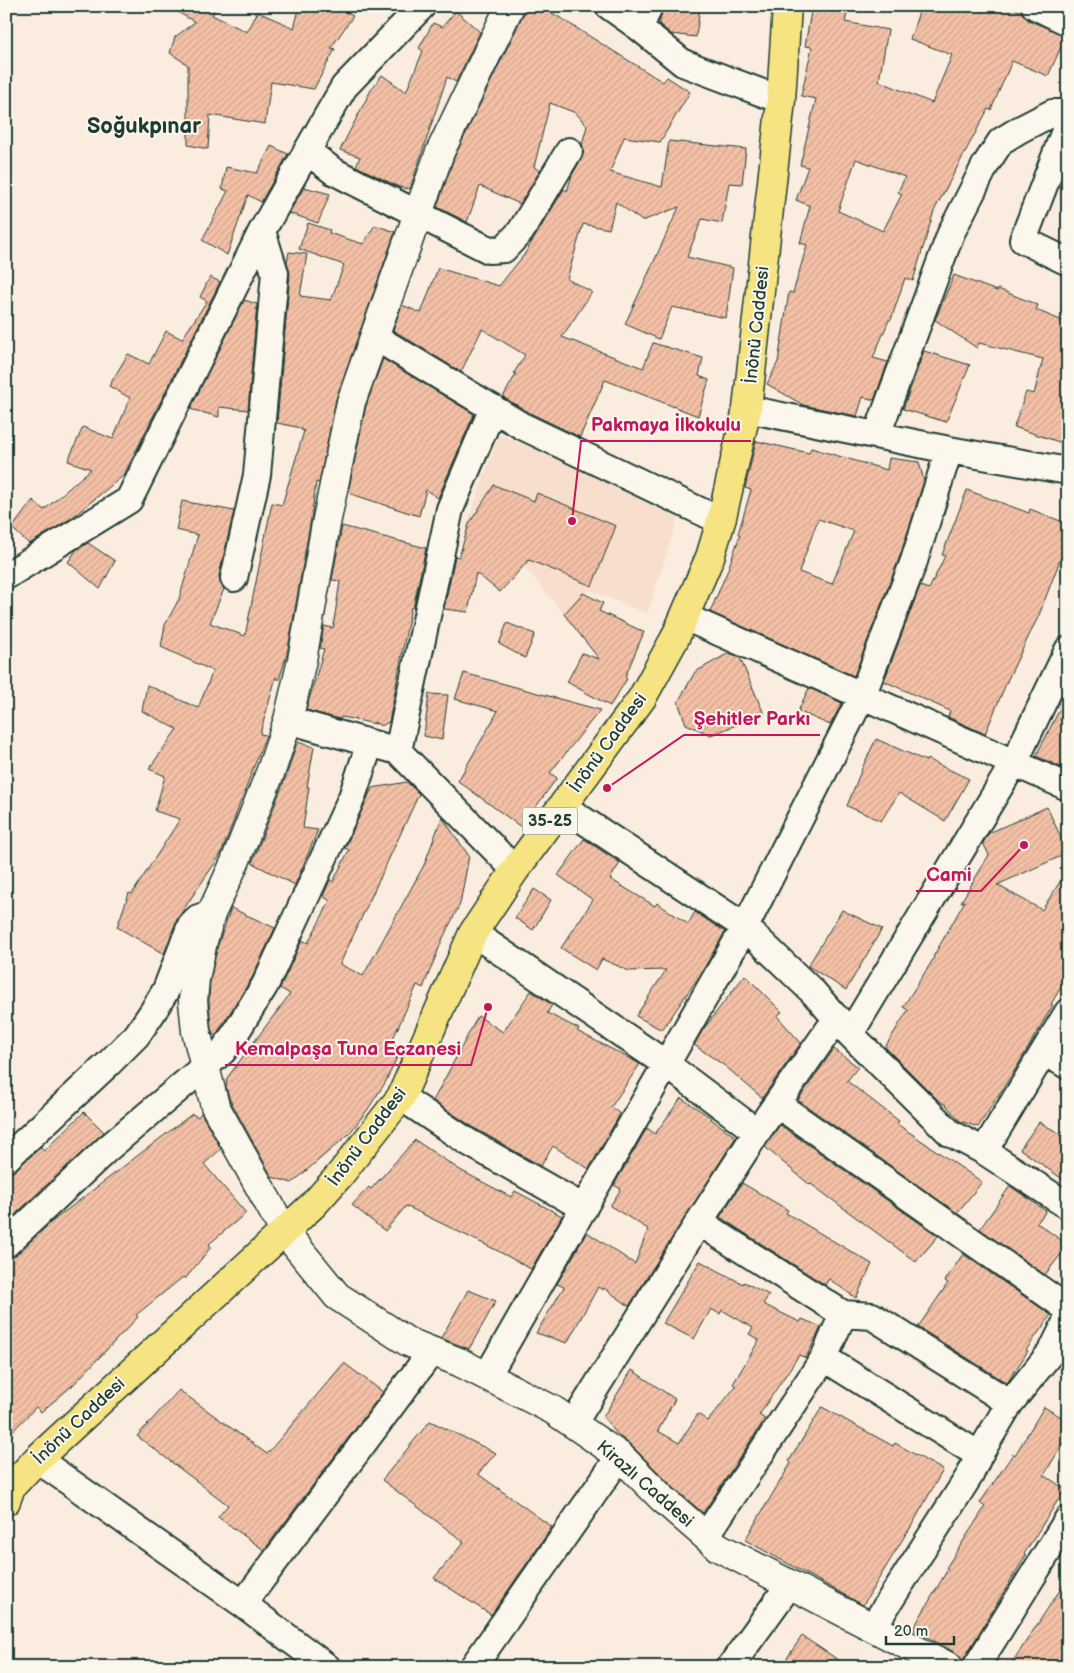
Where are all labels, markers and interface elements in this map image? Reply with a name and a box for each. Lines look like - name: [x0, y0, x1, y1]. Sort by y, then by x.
- district label: Soğukpınar: [87, 113, 201, 140]
- street label: İnönü Caddesi: [739, 265, 774, 385]
- callout: Pakmaya İlkokulu: [581, 407, 751, 441]
- text: Pakmaya İlkokulu: [591, 412, 741, 437]
- street label: İnönü Caddesi: [564, 689, 651, 797]
- callout: Şehitler Parkı: [684, 701, 820, 735]
- text: Şehitler Parkı: [694, 708, 810, 731]
- road number: 35-25: [522, 808, 578, 834]
- callout: Cami: [916, 857, 981, 891]
- text: Cami: [926, 864, 972, 887]
- callout: Kemalpaşa Tuna Eczanesi: [225, 1031, 471, 1065]
- text: Kemalpaşa Tuna Eczanesi: [235, 1038, 461, 1061]
- street label: İnönü Caddesi: [322, 1083, 411, 1190]
- street label: İnönü Caddesi: [28, 1372, 129, 1469]
- street label: Kirazlı Caddesi: [592, 1436, 698, 1532]
- scale bar: [886, 1613, 954, 1645]
- text: 20 m: [894, 1622, 928, 1641]

